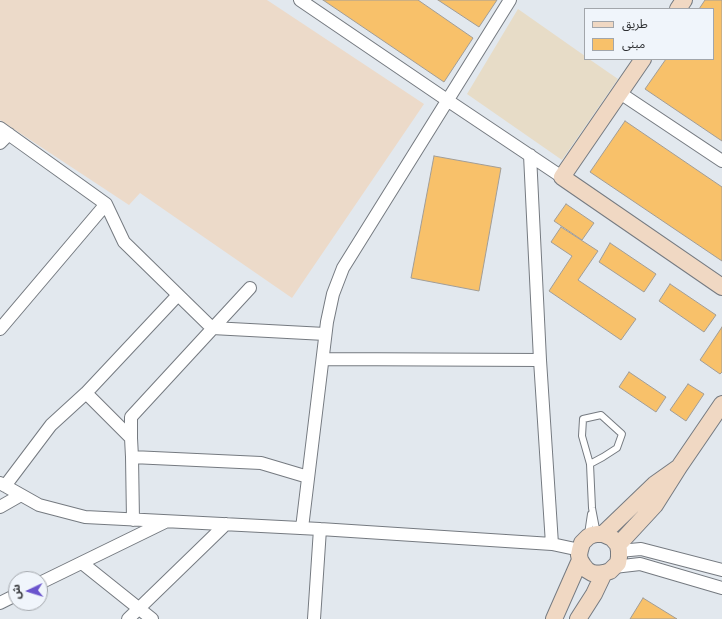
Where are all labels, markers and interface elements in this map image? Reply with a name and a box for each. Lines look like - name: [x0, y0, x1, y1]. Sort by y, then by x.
- legend: [584, 8, 714, 60]
- text: طريق: [622, 17, 648, 31]
- text: مبنى: [622, 37, 645, 51]
- north arrow: [8, 571, 48, 611]
- text: ش: [10, 584, 24, 600]

